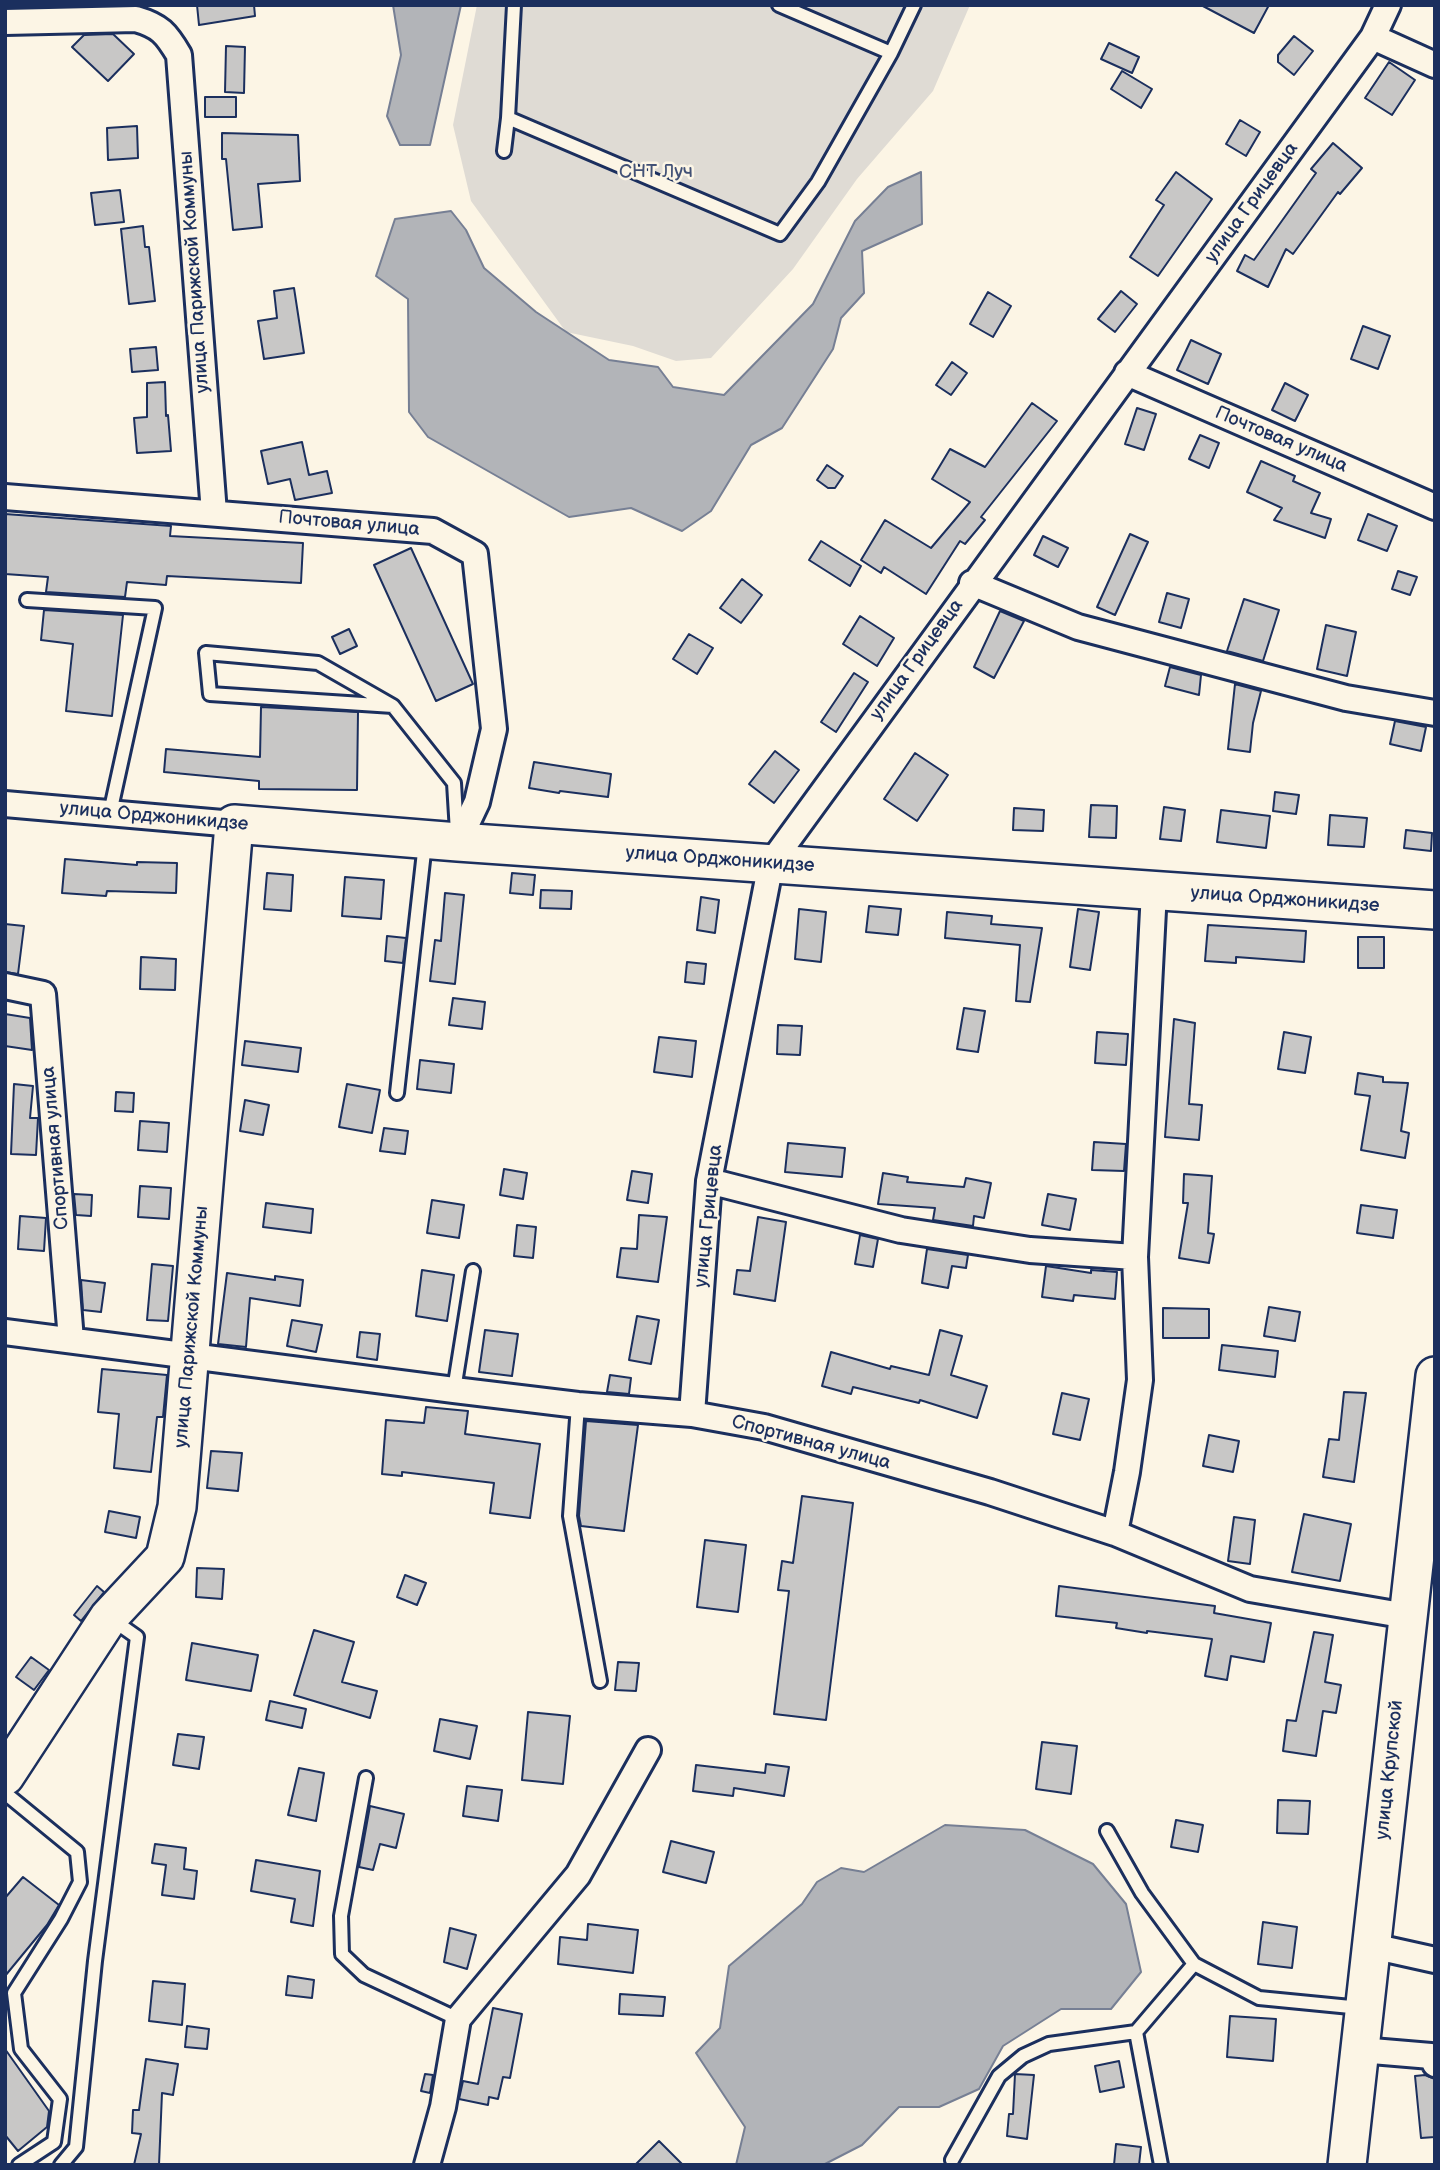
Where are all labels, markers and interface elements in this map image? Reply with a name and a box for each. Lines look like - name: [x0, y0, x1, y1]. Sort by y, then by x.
- street label: улица Грицевца: [1201, 138, 1303, 268]
- street label: улица Парижской Коммуны: [175, 150, 215, 394]
- park label: СНТ Луч: [619, 161, 693, 183]
- street label: Почтовая улица: [1211, 402, 1351, 478]
- street label: Почтовая улица: [277, 506, 421, 542]
- street label: улица Грицевца: [866, 595, 968, 725]
- street label: улица Орджоникидзе: [59, 797, 249, 837]
- street label: улица Орджоникидзе: [625, 842, 815, 878]
- street label: улица Орджоникидзе: [1190, 882, 1380, 918]
- street label: Спортивная улица: [38, 1065, 74, 1231]
- street label: улица Грицевца: [690, 1143, 728, 1289]
- street label: улица Парижской Коммуны: [170, 1205, 214, 1449]
- street label: Спортивная улица: [729, 1411, 893, 1475]
- street label: улица Крупской: [1371, 1699, 1409, 1841]

